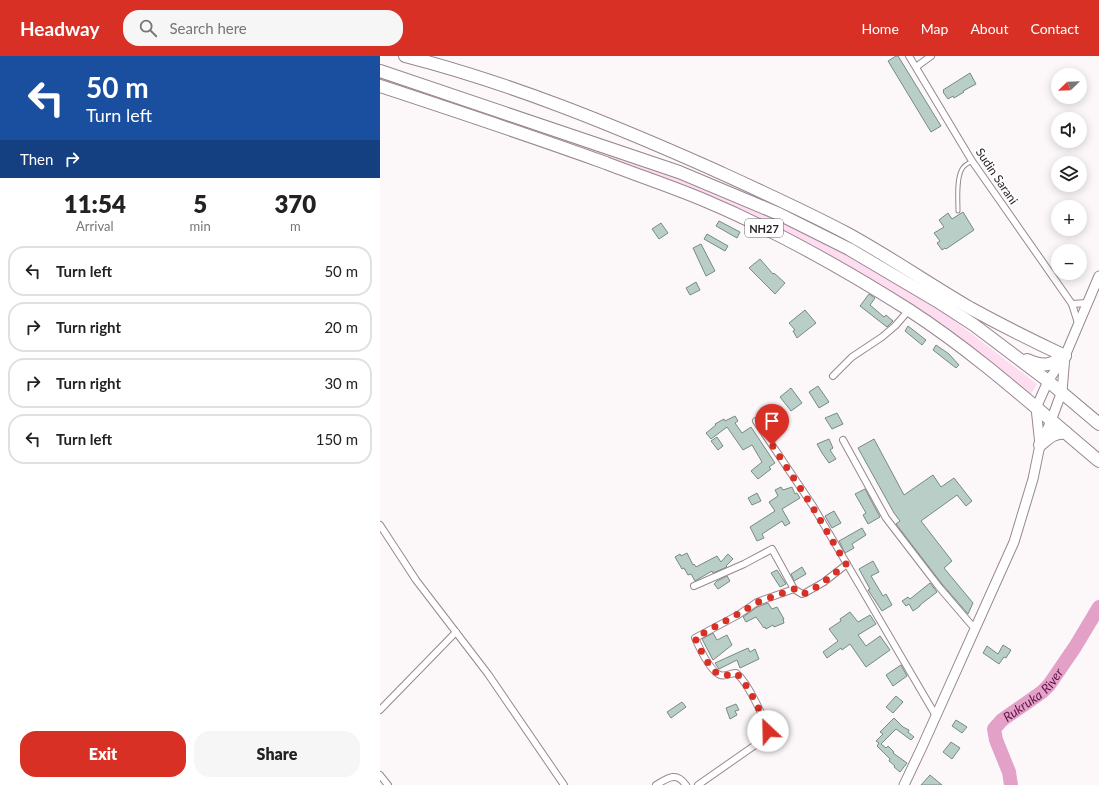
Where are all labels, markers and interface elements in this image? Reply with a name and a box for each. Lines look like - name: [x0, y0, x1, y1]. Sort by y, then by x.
- search box: [123, 10, 403, 46]
- text: Headway: [20, 17, 99, 40]
- icon: search: [137, 17, 159, 39]
- text: Search here: [169, 19, 247, 37]
- text: Home: [861, 20, 899, 37]
- text: Map: [921, 20, 948, 37]
- text: About: [970, 20, 1008, 37]
- text: Contact: [1030, 20, 1079, 37]
- north arrow: [1051, 68, 1087, 104]
- map controls: [1051, 68, 1087, 280]
- text: 50 m: [86, 70, 149, 104]
- icon: left: [20, 72, 72, 124]
- text: Turn left: [86, 104, 152, 126]
- button: sound: [1051, 112, 1087, 148]
- street label: Sudin Sarani: [973, 145, 1021, 207]
- icon: right: [61, 148, 83, 170]
- text: Then: [20, 150, 53, 168]
- button: layers: [1051, 156, 1087, 192]
- text: 11:54: [64, 189, 126, 218]
- text: 5: [193, 189, 207, 218]
- text: 370: [274, 189, 316, 218]
- button: +: [1051, 200, 1087, 236]
- text: Arrival: [76, 218, 114, 234]
- text: min: [190, 218, 211, 234]
- text: m: [290, 218, 301, 234]
- road number: NH27: [745, 219, 783, 237]
- button: −: [1051, 244, 1087, 280]
- icon: left: [22, 260, 44, 282]
- text: Turn left: [56, 262, 112, 280]
- text: 50 m: [324, 262, 358, 280]
- icon: right: [22, 316, 44, 338]
- text: Turn right: [56, 318, 121, 336]
- text: 20 m: [324, 318, 358, 336]
- icon: right: [22, 372, 44, 394]
- text: Turn right: [56, 374, 121, 392]
- text: 30 m: [324, 374, 358, 392]
- pin: [755, 404, 789, 445]
- icon: arrive: [761, 410, 783, 432]
- icon: left: [22, 428, 44, 450]
- text: Turn left: [56, 430, 112, 448]
- text: 150 m: [316, 430, 358, 448]
- water label: Rukruka River: [1000, 665, 1066, 725]
- position arrow: [747, 710, 789, 752]
- button: Exit: [20, 731, 186, 777]
- button: Share: [194, 731, 360, 777]

